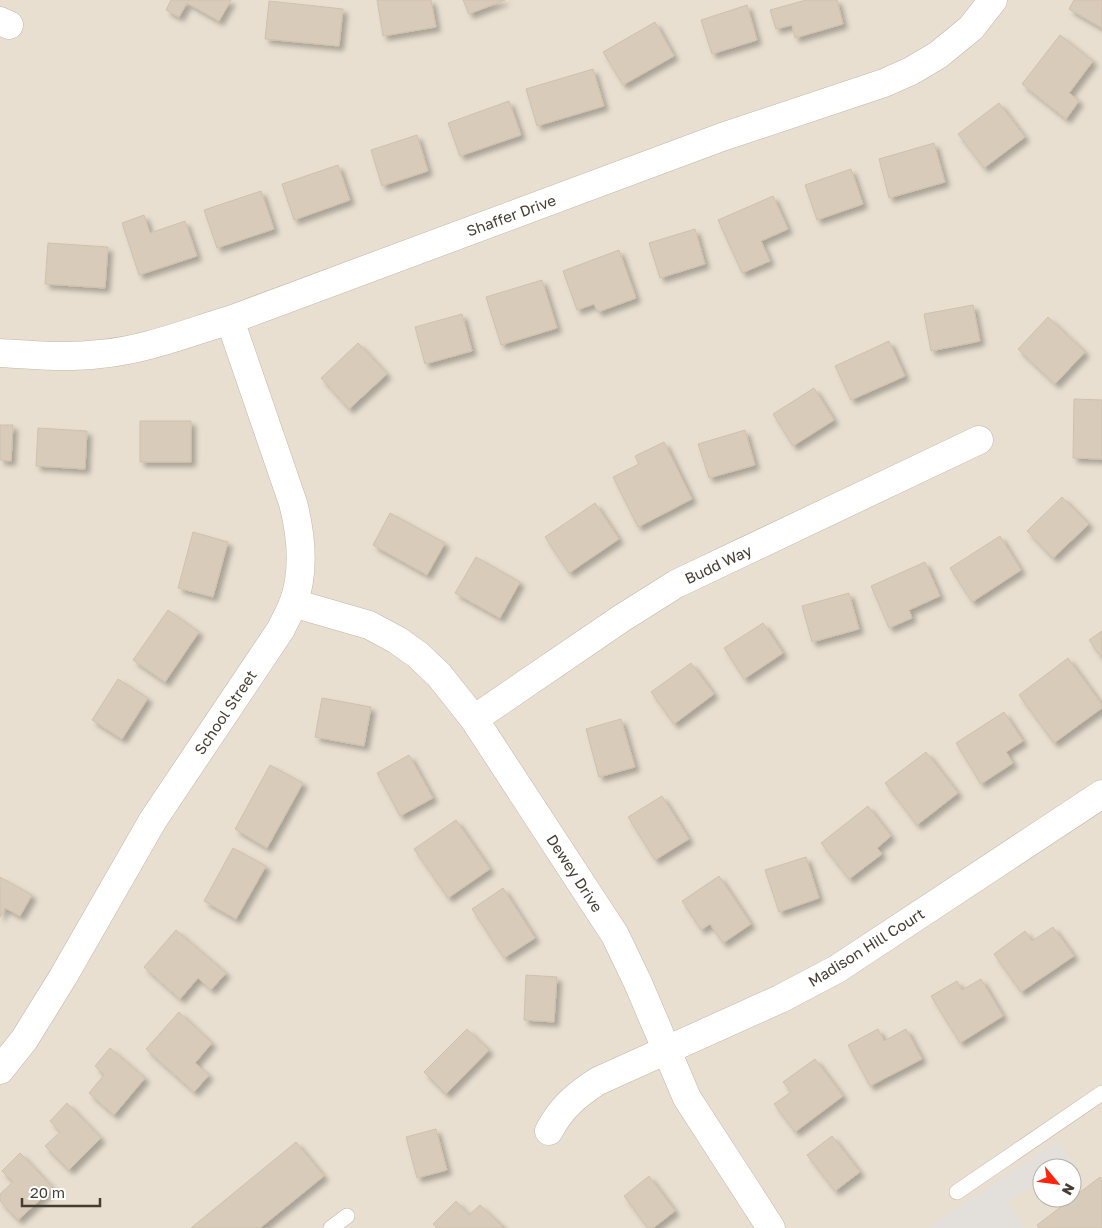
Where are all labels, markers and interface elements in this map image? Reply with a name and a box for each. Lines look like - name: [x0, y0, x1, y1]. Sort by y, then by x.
- street label: Shaffer Drive: [464, 190, 558, 239]
- street label: Budd Way: [682, 540, 755, 587]
- street label: School Street: [190, 666, 260, 758]
- street label: Dewey Drive: [543, 831, 607, 915]
- street label: Madison Hill Court: [805, 904, 927, 990]
- north arrow: [1032, 1158, 1082, 1208]
- scale bar: [22, 1176, 100, 1208]
- text: N: [1059, 1181, 1079, 1198]
- text: 20 m: [30, 1183, 65, 1201]

